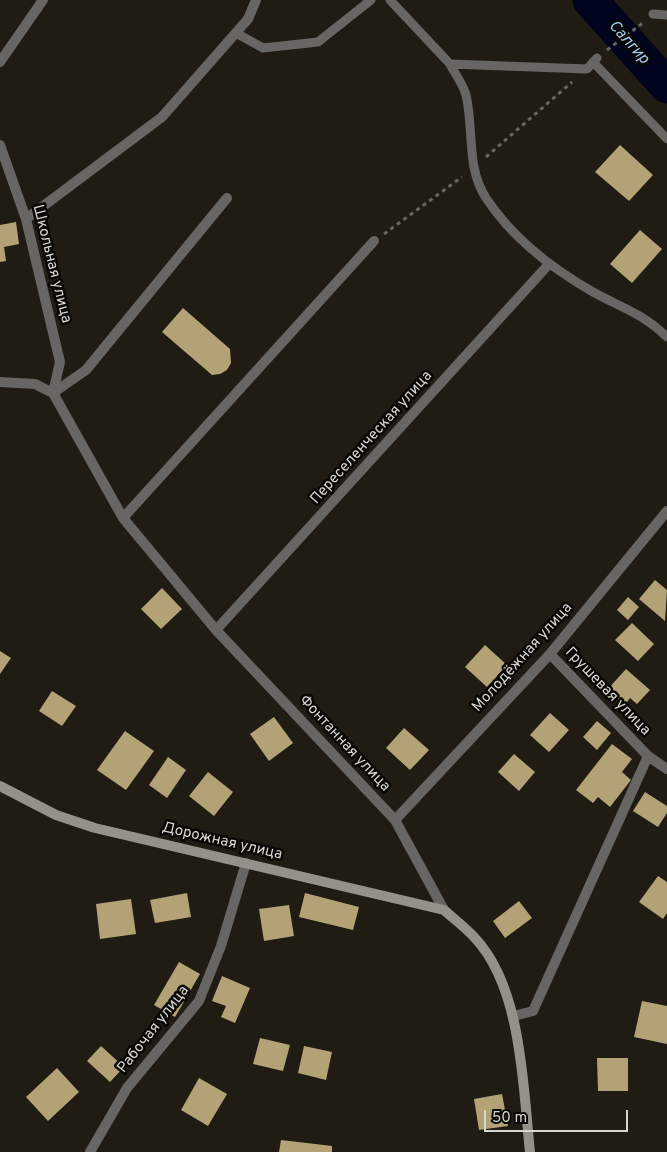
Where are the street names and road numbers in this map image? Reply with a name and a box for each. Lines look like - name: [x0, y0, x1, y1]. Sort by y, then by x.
- street label: Школьная улица: [28, 203, 74, 325]
- street label: Переселенческая улица: [307, 368, 437, 508]
- street label: Молодёжная улица: [469, 600, 577, 716]
- street label: Грушевая улица: [560, 644, 654, 740]
- street label: Фонтанная улица: [295, 692, 393, 796]
- street label: Дорожная улица: [160, 819, 284, 865]
- street label: Рабочая улица: [114, 983, 194, 1077]

